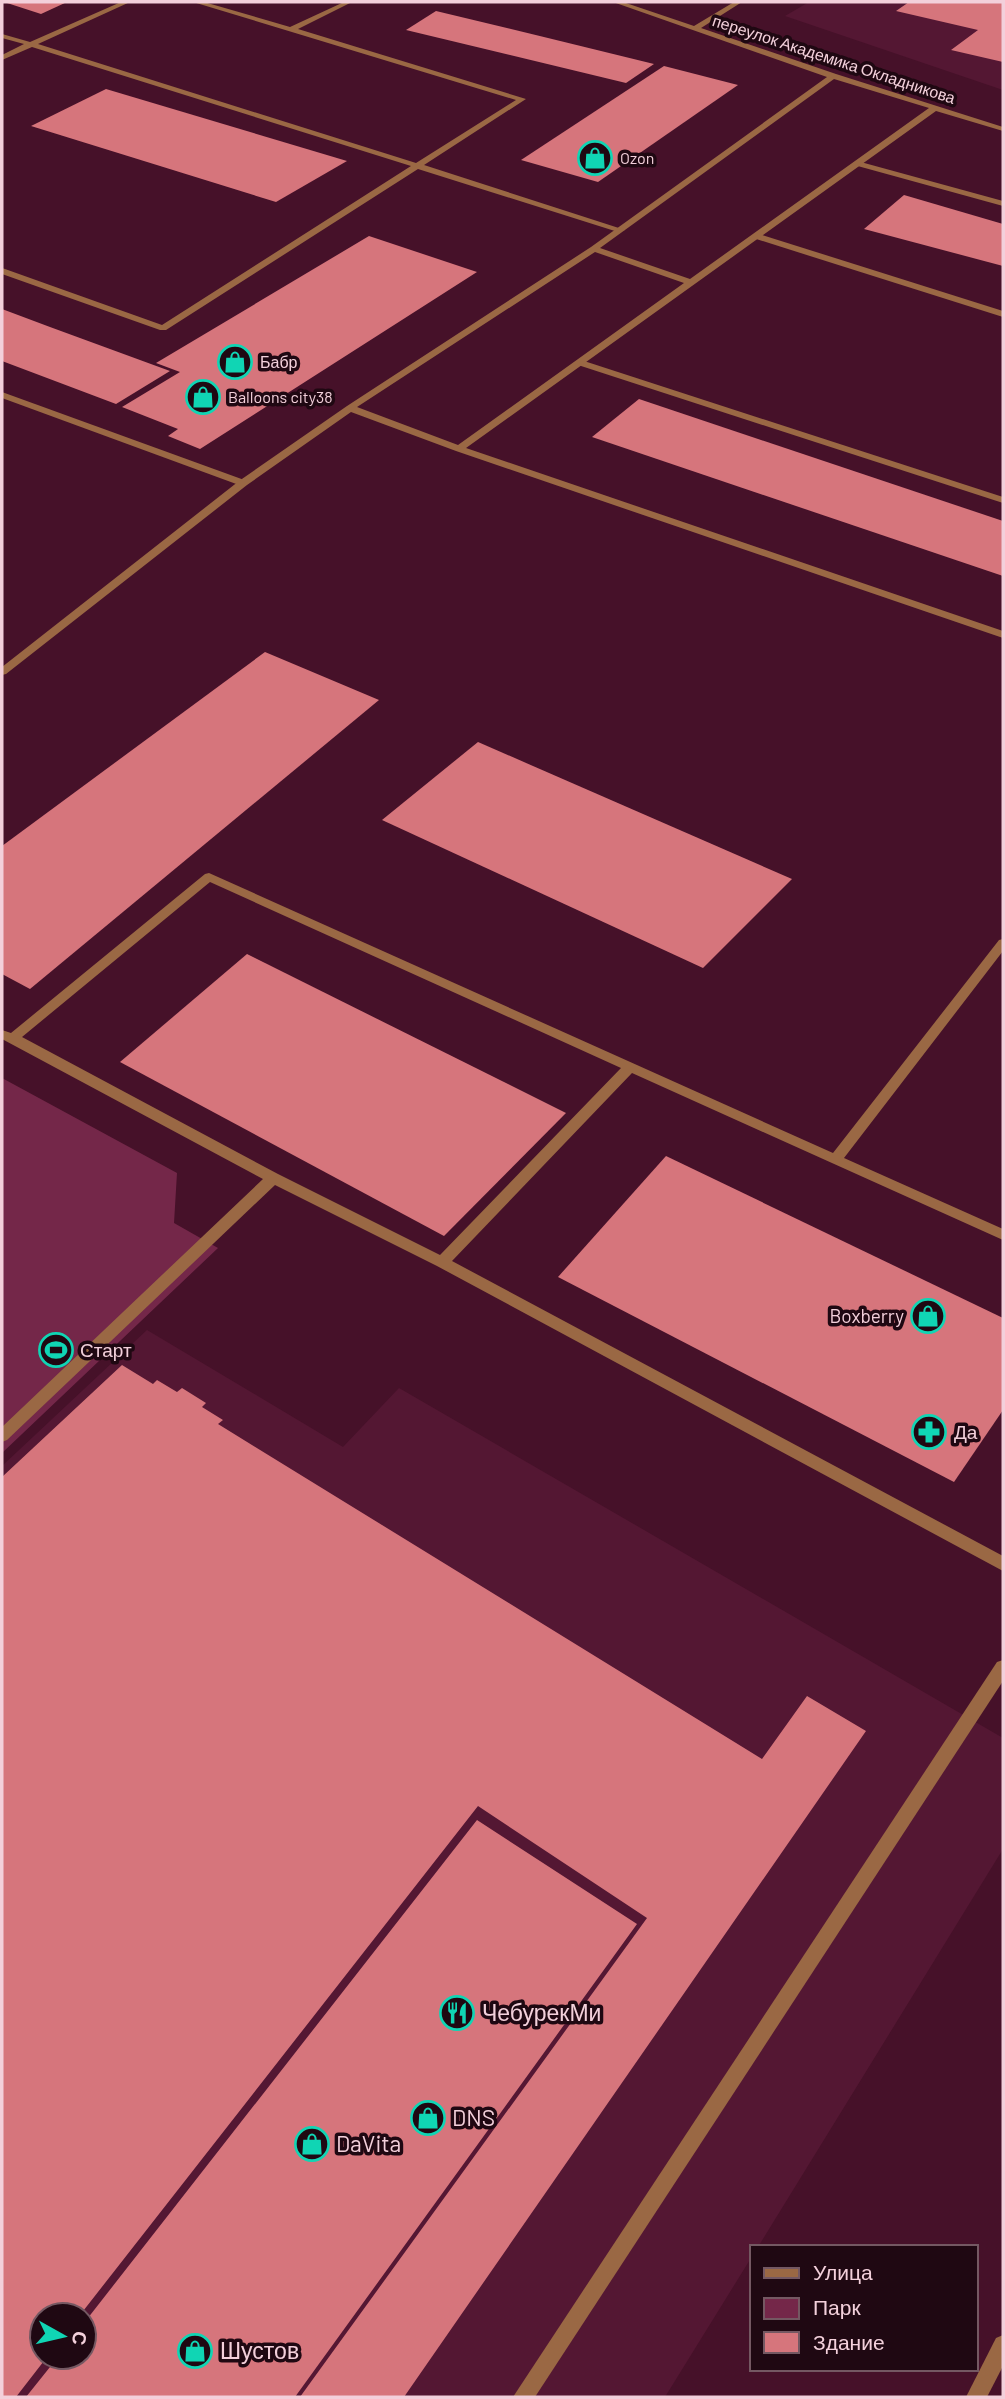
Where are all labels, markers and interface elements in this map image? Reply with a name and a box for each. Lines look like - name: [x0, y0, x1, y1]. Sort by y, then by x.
- street label: переулок Академика Окладникова: [710, 10, 958, 107]
- shop icon: Ozon: [576, 139, 614, 177]
- place label: Ozon: [620, 148, 654, 167]
- shop icon: Бабр: [216, 343, 254, 381]
- place label: Бабр: [260, 352, 298, 371]
- shop icon: Balloons city38: [184, 378, 222, 416]
- place label: Balloons city38: [228, 387, 333, 406]
- shop icon: Boxberry: [909, 1297, 947, 1335]
- place label: Boxberry: [829, 1304, 904, 1327]
- sports icon: Старт: [37, 1331, 75, 1369]
- place label: Старт: [80, 1338, 132, 1361]
- pharmacy icon: Да: [910, 1413, 948, 1451]
- place label: Да: [954, 1420, 978, 1443]
- restaurant icon: ЧебурекМи: [438, 1994, 476, 2032]
- place label: ЧебурекМи: [482, 1998, 601, 2026]
- shop icon: DNS: [409, 2099, 447, 2137]
- place label: DNS: [452, 2103, 495, 2131]
- shop icon: DaVita: [293, 2125, 331, 2163]
- place label: DaVita: [336, 2129, 401, 2157]
- legend: [750, 2245, 977, 2371]
- text: Улица: [813, 2259, 873, 2284]
- text: Парк: [813, 2294, 861, 2319]
- north arrow: [28, 2301, 98, 2371]
- text: Здание: [813, 2329, 885, 2354]
- text: С: [68, 2330, 93, 2347]
- shop icon: Шустов: [176, 2332, 214, 2370]
- place label: Шустов: [220, 2336, 299, 2364]

